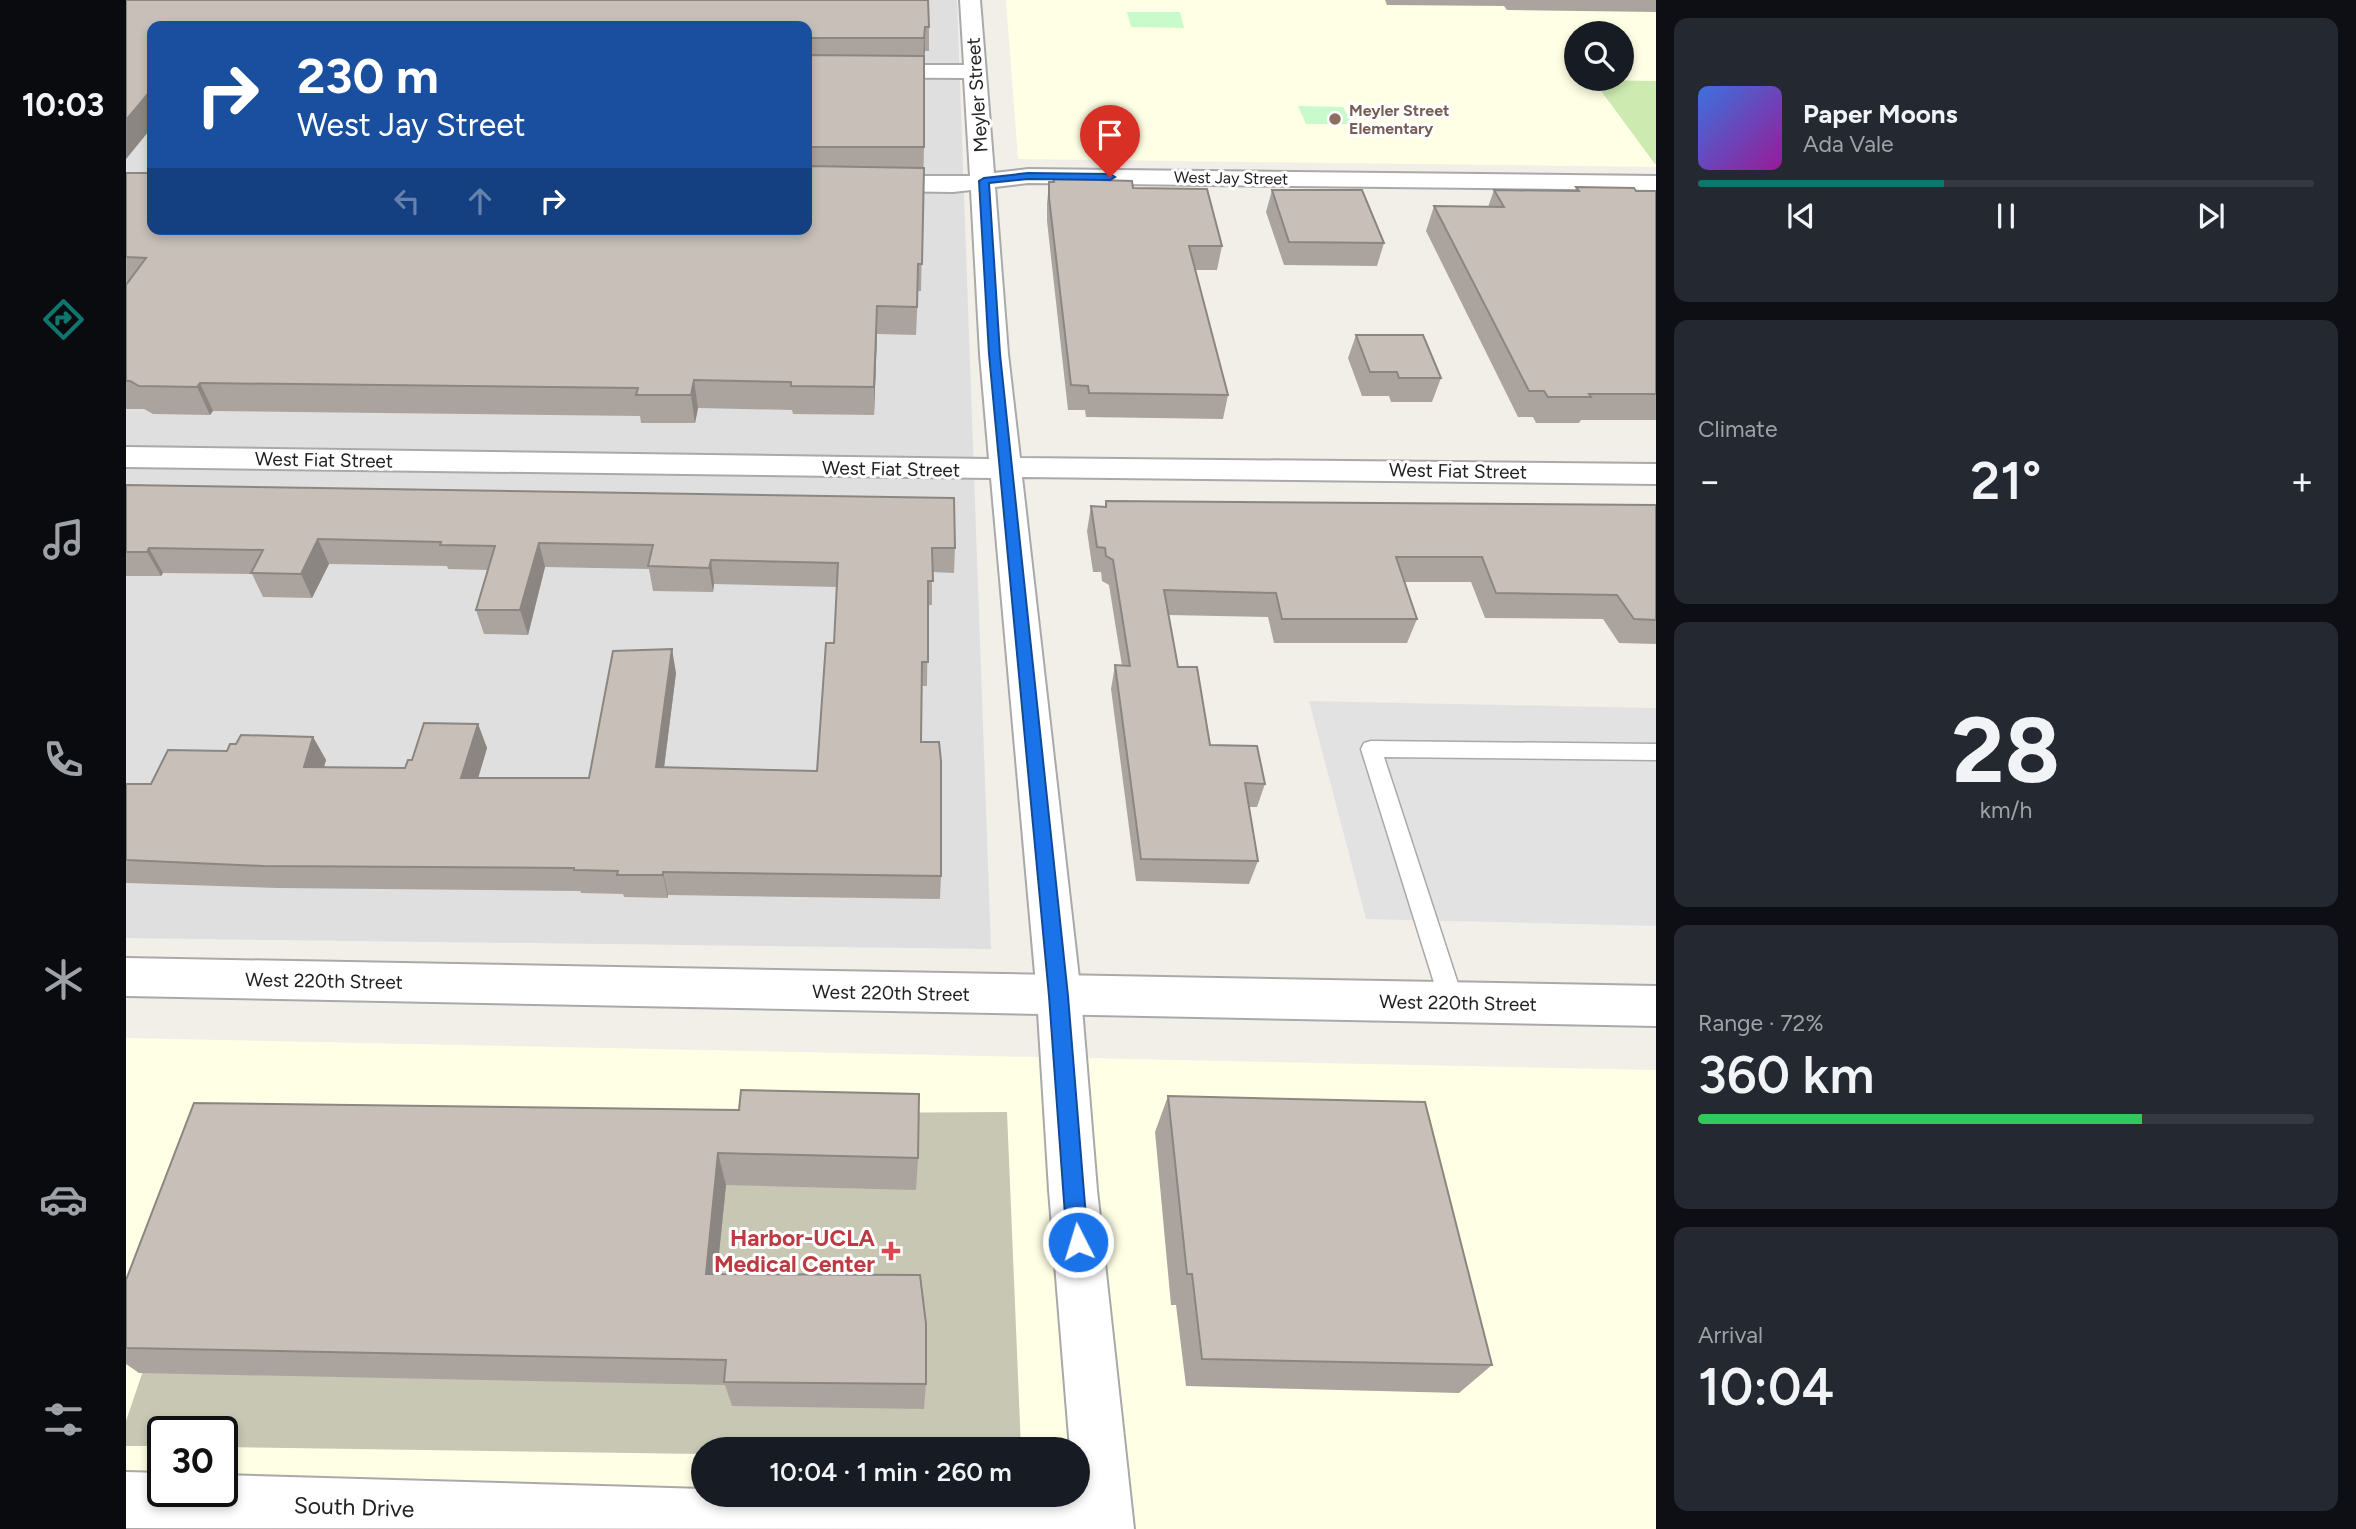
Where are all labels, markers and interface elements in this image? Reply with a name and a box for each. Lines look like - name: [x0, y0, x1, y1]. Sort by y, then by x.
- map controls: [1564, 21, 1634, 91]
- button: search: [1564, 21, 1634, 91]
- street label: Meyler Street: [962, 37, 992, 153]
- text: 230 m: [297, 46, 439, 105]
- icon: right: [182, 49, 273, 140]
- text: 10:03: [22, 86, 104, 124]
- text: Paper Moons: [1803, 98, 1958, 130]
- place label: Meyler Street Elementary: [1349, 101, 1449, 138]
- pin: [1080, 105, 1140, 177]
- text: West Jay Street: [297, 106, 526, 144]
- marker: Meyler Street Elementary: [1327, 111, 1343, 127]
- icon: arrive: [1091, 116, 1129, 154]
- text: Ada Vale: [1803, 130, 1894, 158]
- street label: West Jay Street: [1174, 168, 1288, 188]
- icon: left: [388, 182, 426, 220]
- icon: ahead: [461, 182, 499, 220]
- icon: right: [534, 182, 572, 220]
- icon: previous: [1782, 197, 1820, 235]
- icon: pause: [1987, 197, 2025, 235]
- icon: next: [2192, 197, 2230, 235]
- icon: directions: [39, 295, 88, 344]
- text: Climate: [1698, 415, 1777, 443]
- street label: West Fiat Street: [255, 447, 393, 473]
- text: 21°: [1971, 450, 2041, 512]
- street label: West Fiat Street: [822, 456, 960, 482]
- street label: West Fiat Street: [1389, 458, 1527, 484]
- text: −: [1698, 458, 1722, 504]
- text: +: [2290, 458, 2314, 504]
- icon: music: [39, 515, 88, 564]
- text: 28: [1952, 696, 2060, 805]
- icon: phone: [39, 735, 88, 784]
- text: km/h: [1980, 796, 2032, 824]
- icon: climate: [39, 955, 88, 1004]
- street label: West 220th Street: [245, 968, 403, 994]
- street label: West 220th Street: [812, 980, 970, 1006]
- street label: West 220th Street: [1379, 990, 1537, 1016]
- text: Range · 72%: [1698, 1009, 1824, 1037]
- text: 360 km: [1698, 1044, 1874, 1106]
- icon: car: [39, 1175, 88, 1224]
- position arrow: [1041, 1205, 1115, 1279]
- place label: Harbor-UCLA Medical Center: [714, 1224, 876, 1278]
- marker: Harbor-UCLA Medical Center: [881, 1241, 901, 1261]
- text: Arrival: [1698, 1321, 1763, 1349]
- text: 10:04: [1698, 1356, 1834, 1418]
- icon: filters: [39, 1395, 88, 1444]
- speed limit sign: 30: [147, 1416, 238, 1507]
- text: 10:04 · 1 min · 260 m: [769, 1456, 1012, 1488]
- street label: South Drive: [293, 1491, 415, 1523]

